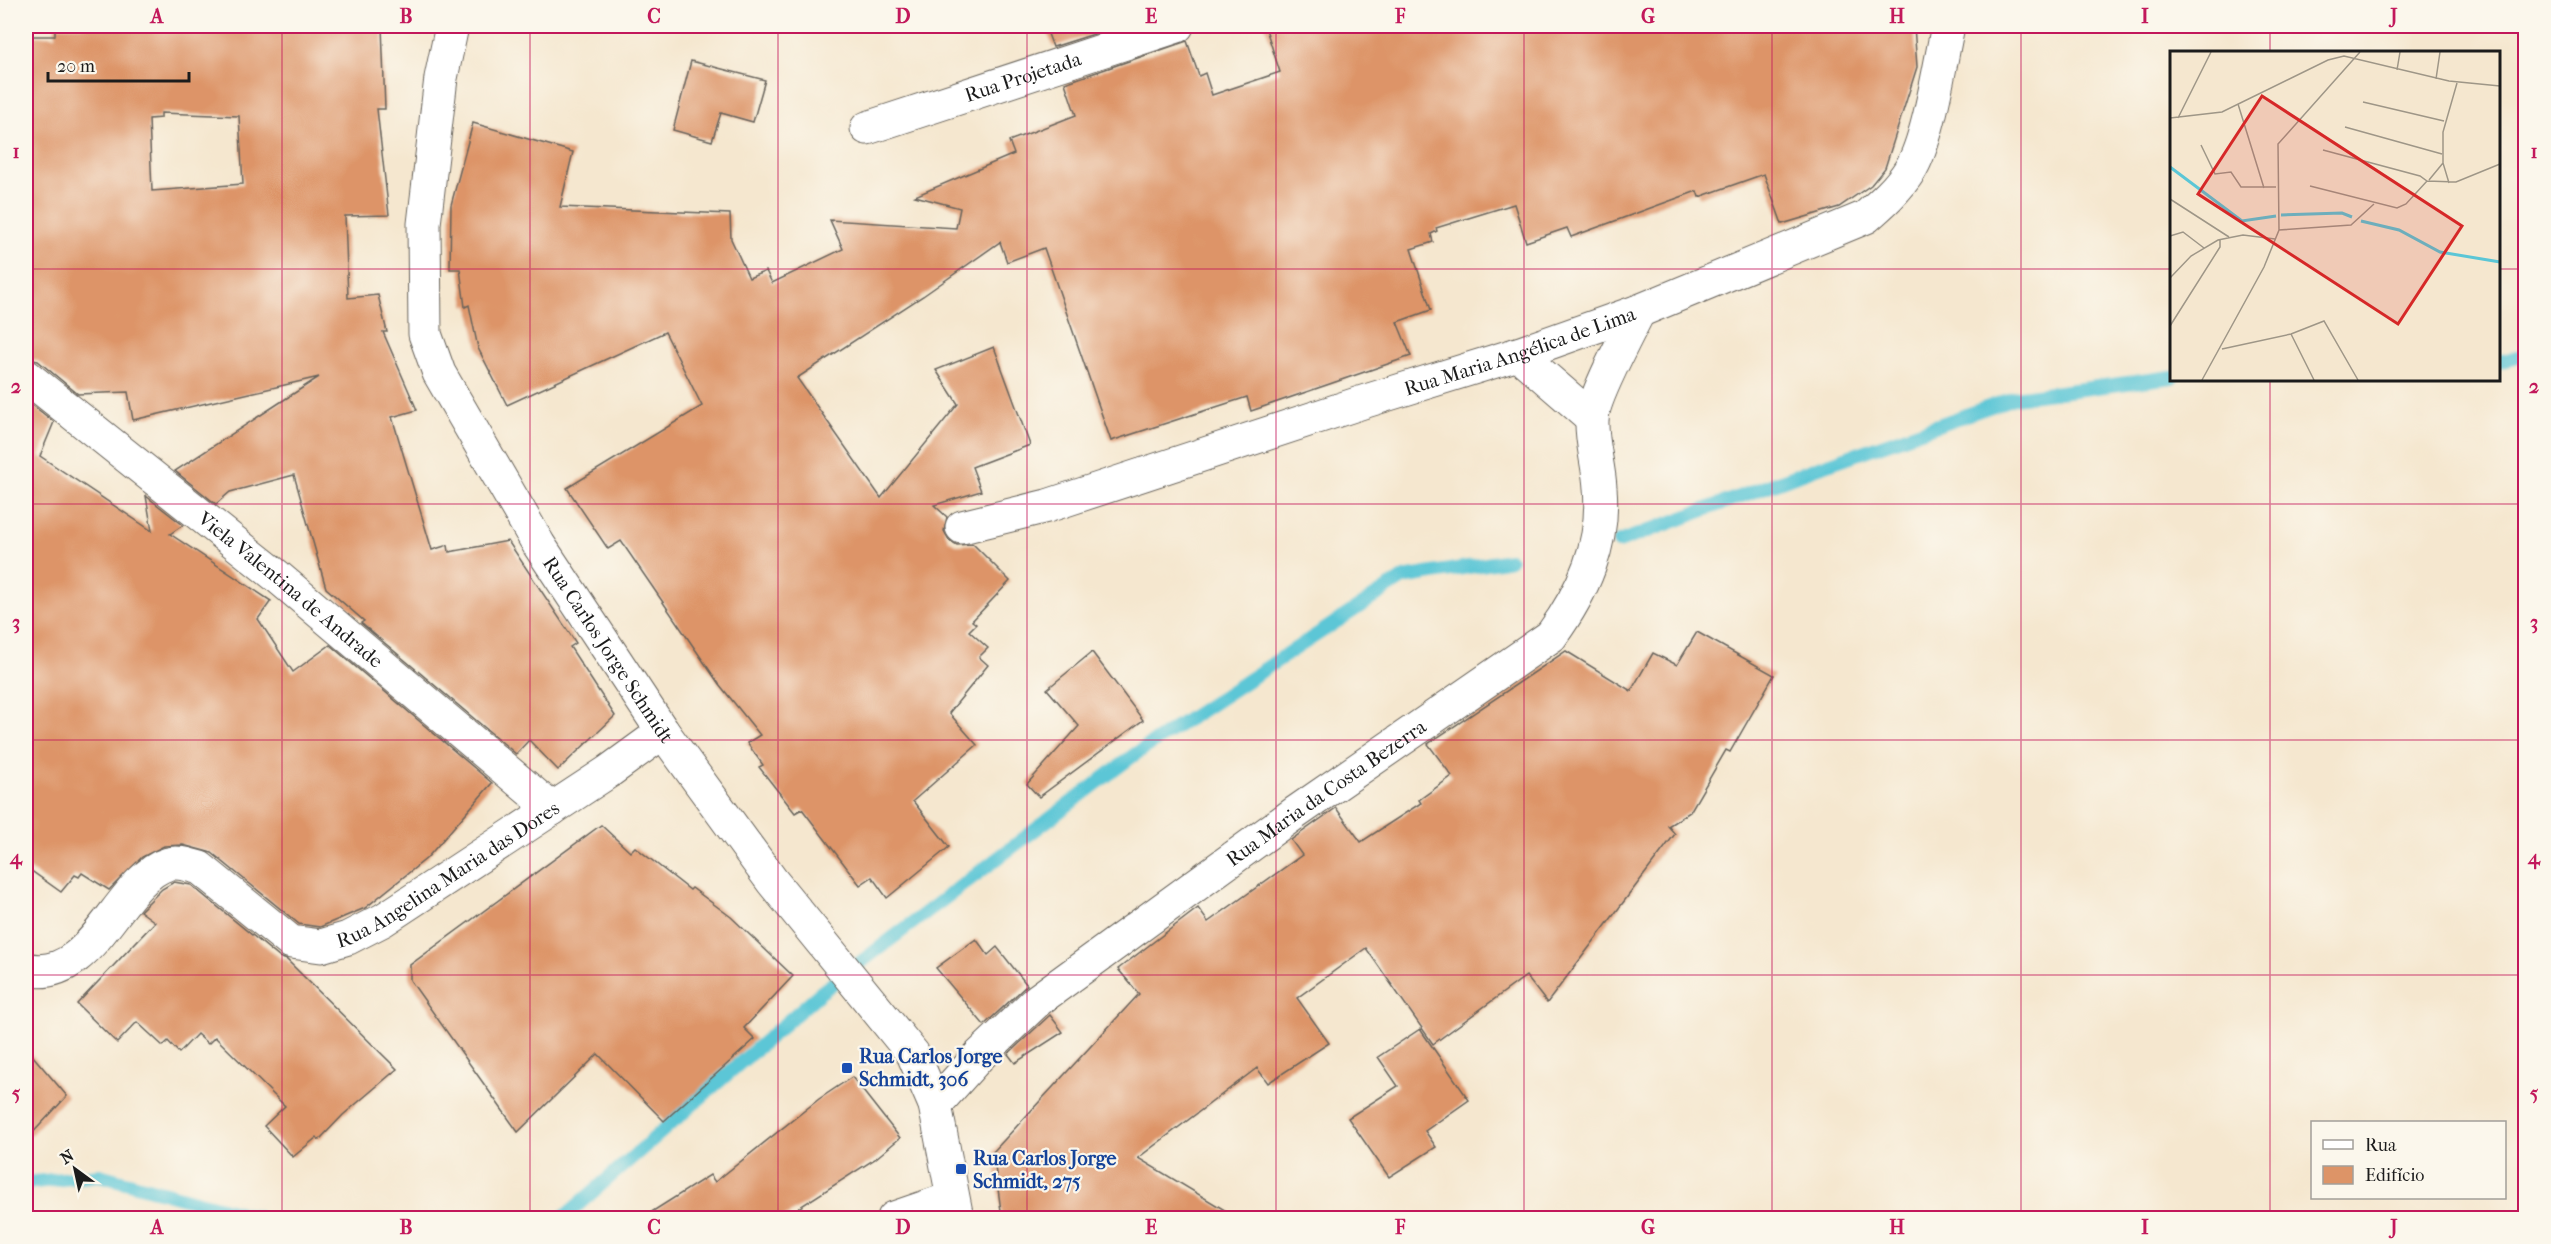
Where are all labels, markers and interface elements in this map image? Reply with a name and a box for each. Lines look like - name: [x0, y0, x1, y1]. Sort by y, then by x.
- text: A: [149, 5, 165, 28]
- text: B: [399, 5, 413, 28]
- text: C: [647, 5, 661, 28]
- text: D: [895, 5, 911, 28]
- text: E: [1145, 5, 1157, 28]
- text: F: [1394, 5, 1406, 28]
- text: G: [1641, 5, 1655, 28]
- text: H: [1889, 5, 1905, 28]
- text: I: [2141, 5, 2149, 28]
- text: J: [2388, 5, 2398, 28]
- scale bar: [48, 45, 189, 83]
- street label: Rua Projetada: [962, 47, 1085, 107]
- inset map: [2170, 51, 2500, 381]
- text: 20 m: [57, 56, 95, 77]
- text: 1: [12, 140, 20, 163]
- text: 1: [2530, 140, 2538, 163]
- street label: Rua Maria Angélica de Lima: [1401, 302, 1639, 400]
- text: 2: [11, 375, 21, 398]
- text: 2: [2529, 375, 2539, 398]
- street label: Viela Valentina de Andrade: [193, 506, 388, 672]
- street label: Rua Carlos Jorge Schmidt: [538, 552, 678, 747]
- text: 3: [12, 611, 20, 634]
- text: 3: [2530, 611, 2538, 634]
- street label: Rua Maria da Costa Bezerra: [1222, 714, 1431, 871]
- street label: Rua Angelina Maria das Dores: [334, 796, 563, 952]
- text: 4: [9, 846, 23, 870]
- text: 4: [2527, 846, 2541, 870]
- place label: Rua Carlos Jorge Schmidt, 306: [859, 1045, 1003, 1091]
- marker: Rua Carlos Jorge Schmidt, 306: [840, 1061, 854, 1075]
- text: 5: [12, 1082, 21, 1105]
- text: 5: [2530, 1082, 2539, 1105]
- legend: [2311, 1121, 2506, 1199]
- text: Rua: [2365, 1135, 2397, 1156]
- north arrow: [45, 1139, 105, 1199]
- text: N: [57, 1145, 78, 1168]
- place label: Rua Carlos Jorge Schmidt, 275: [973, 1147, 1117, 1193]
- marker: Rua Carlos Jorge Schmidt, 275: [954, 1162, 968, 1176]
- text: Edifício: [2365, 1165, 2424, 1186]
- text: A: [149, 1216, 165, 1239]
- text: B: [399, 1216, 413, 1239]
- text: C: [647, 1216, 661, 1239]
- text: D: [895, 1216, 911, 1239]
- text: E: [1145, 1216, 1157, 1239]
- text: F: [1394, 1216, 1406, 1239]
- text: G: [1641, 1216, 1655, 1239]
- text: H: [1889, 1216, 1905, 1239]
- text: I: [2141, 1216, 2149, 1239]
- text: J: [2388, 1216, 2398, 1239]

